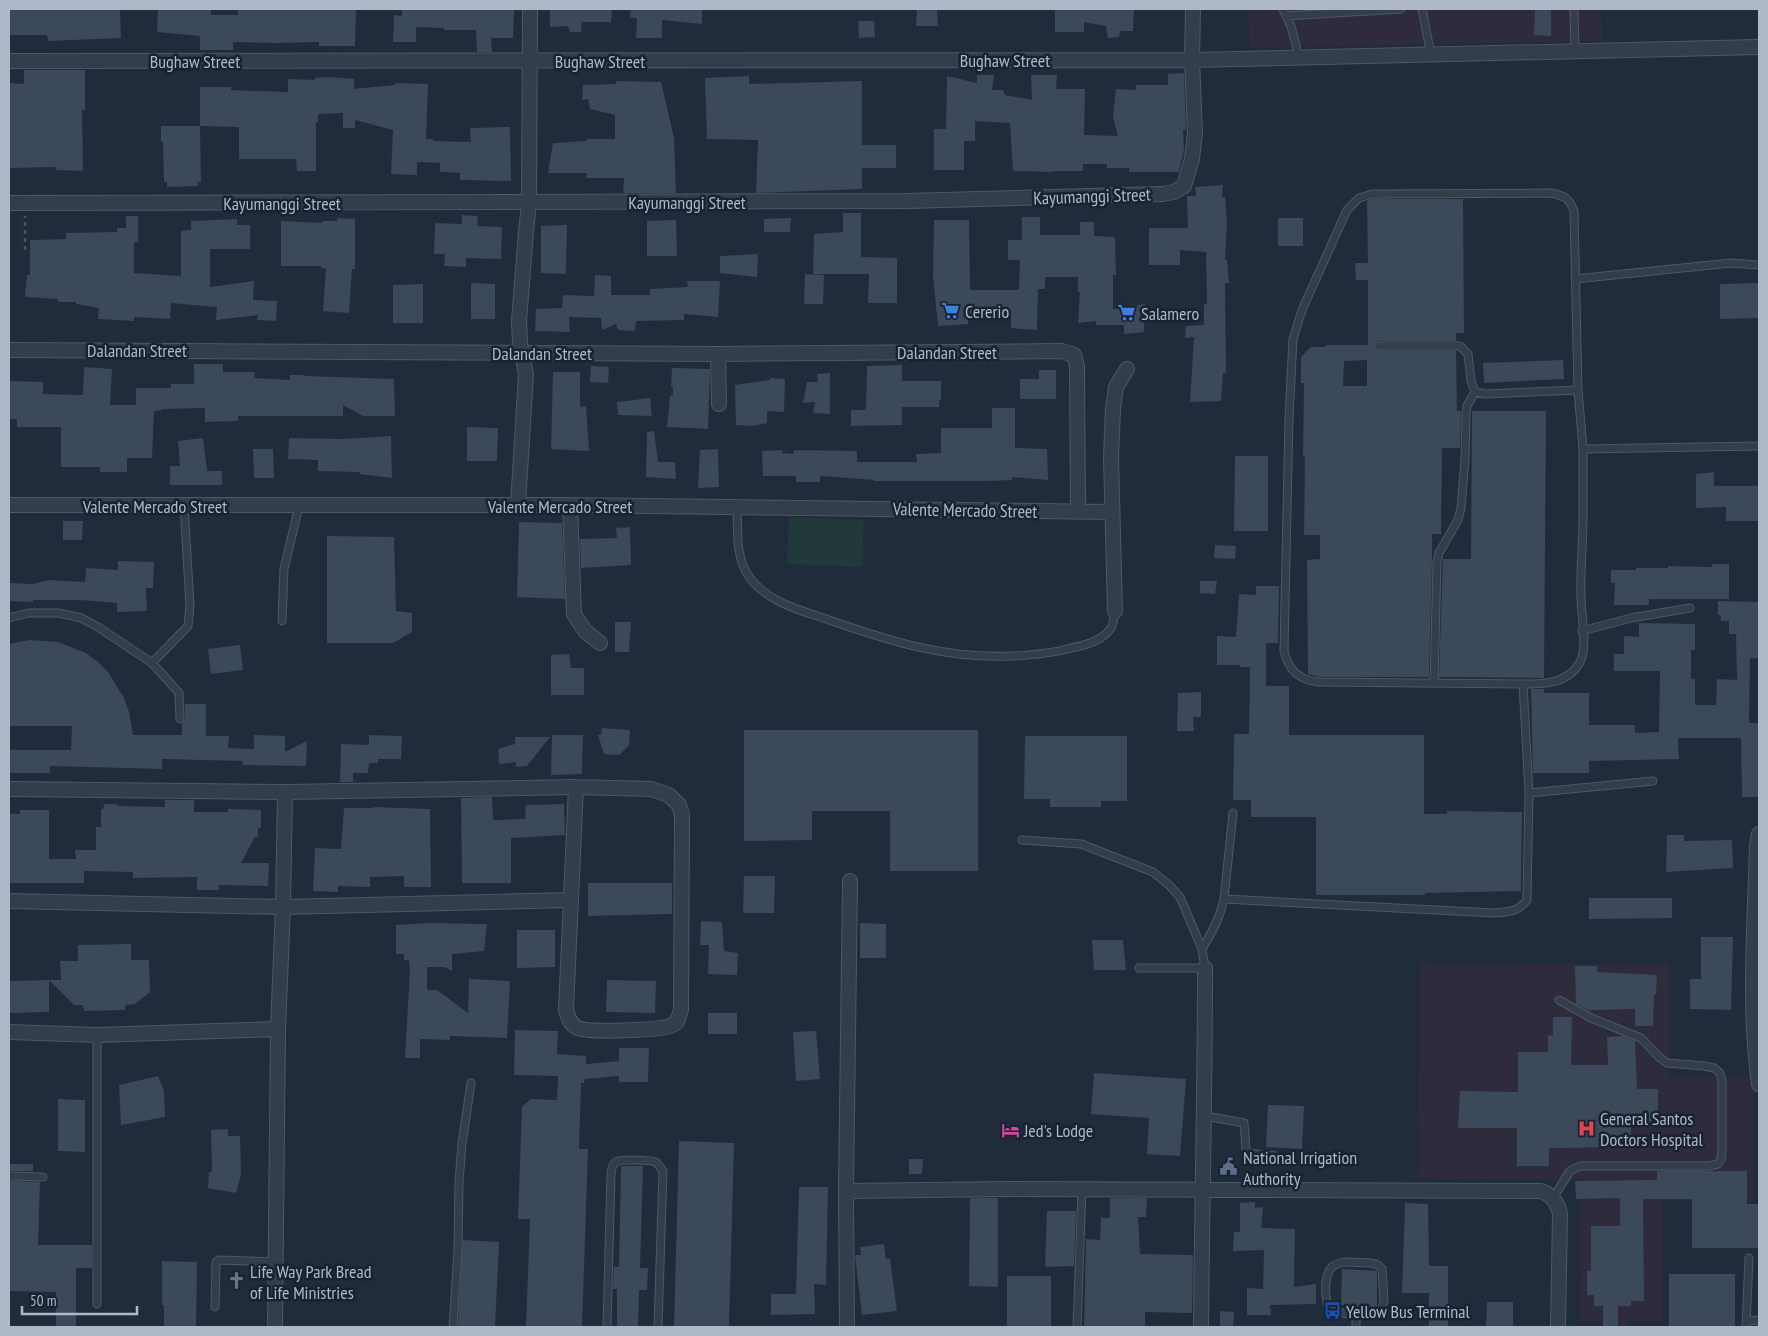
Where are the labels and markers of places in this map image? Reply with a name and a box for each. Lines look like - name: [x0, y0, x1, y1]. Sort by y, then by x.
- place label: Cererio: [965, 300, 1009, 323]
- supermarket icon: Cererio: [941, 301, 961, 321]
- place label: Salamero: [1141, 302, 1199, 325]
- supermarket icon: Salamero: [1117, 303, 1137, 323]
- place label: General Santos Doctors Hospital: [1600, 1107, 1703, 1151]
- hospital icon: General Santos Doctors Hospital: [1576, 1118, 1596, 1138]
- place label: Jed's Lodge: [1023, 1119, 1093, 1142]
- hotel icon: Jed's Lodge: [1000, 1120, 1020, 1140]
- place label: National Irrigation Authority: [1243, 1146, 1357, 1190]
- public building icon: National Irrigation Authority: [1219, 1157, 1239, 1177]
- place label: Life Way Park Bread of Life Ministries: [250, 1260, 372, 1304]
- church icon: Life Way Park Bread of Life Ministries: [226, 1271, 246, 1291]
- place label: Yellow Bus Terminal: [1346, 1300, 1470, 1323]
- bus stop icon: Yellow Bus Terminal: [1322, 1301, 1342, 1321]

